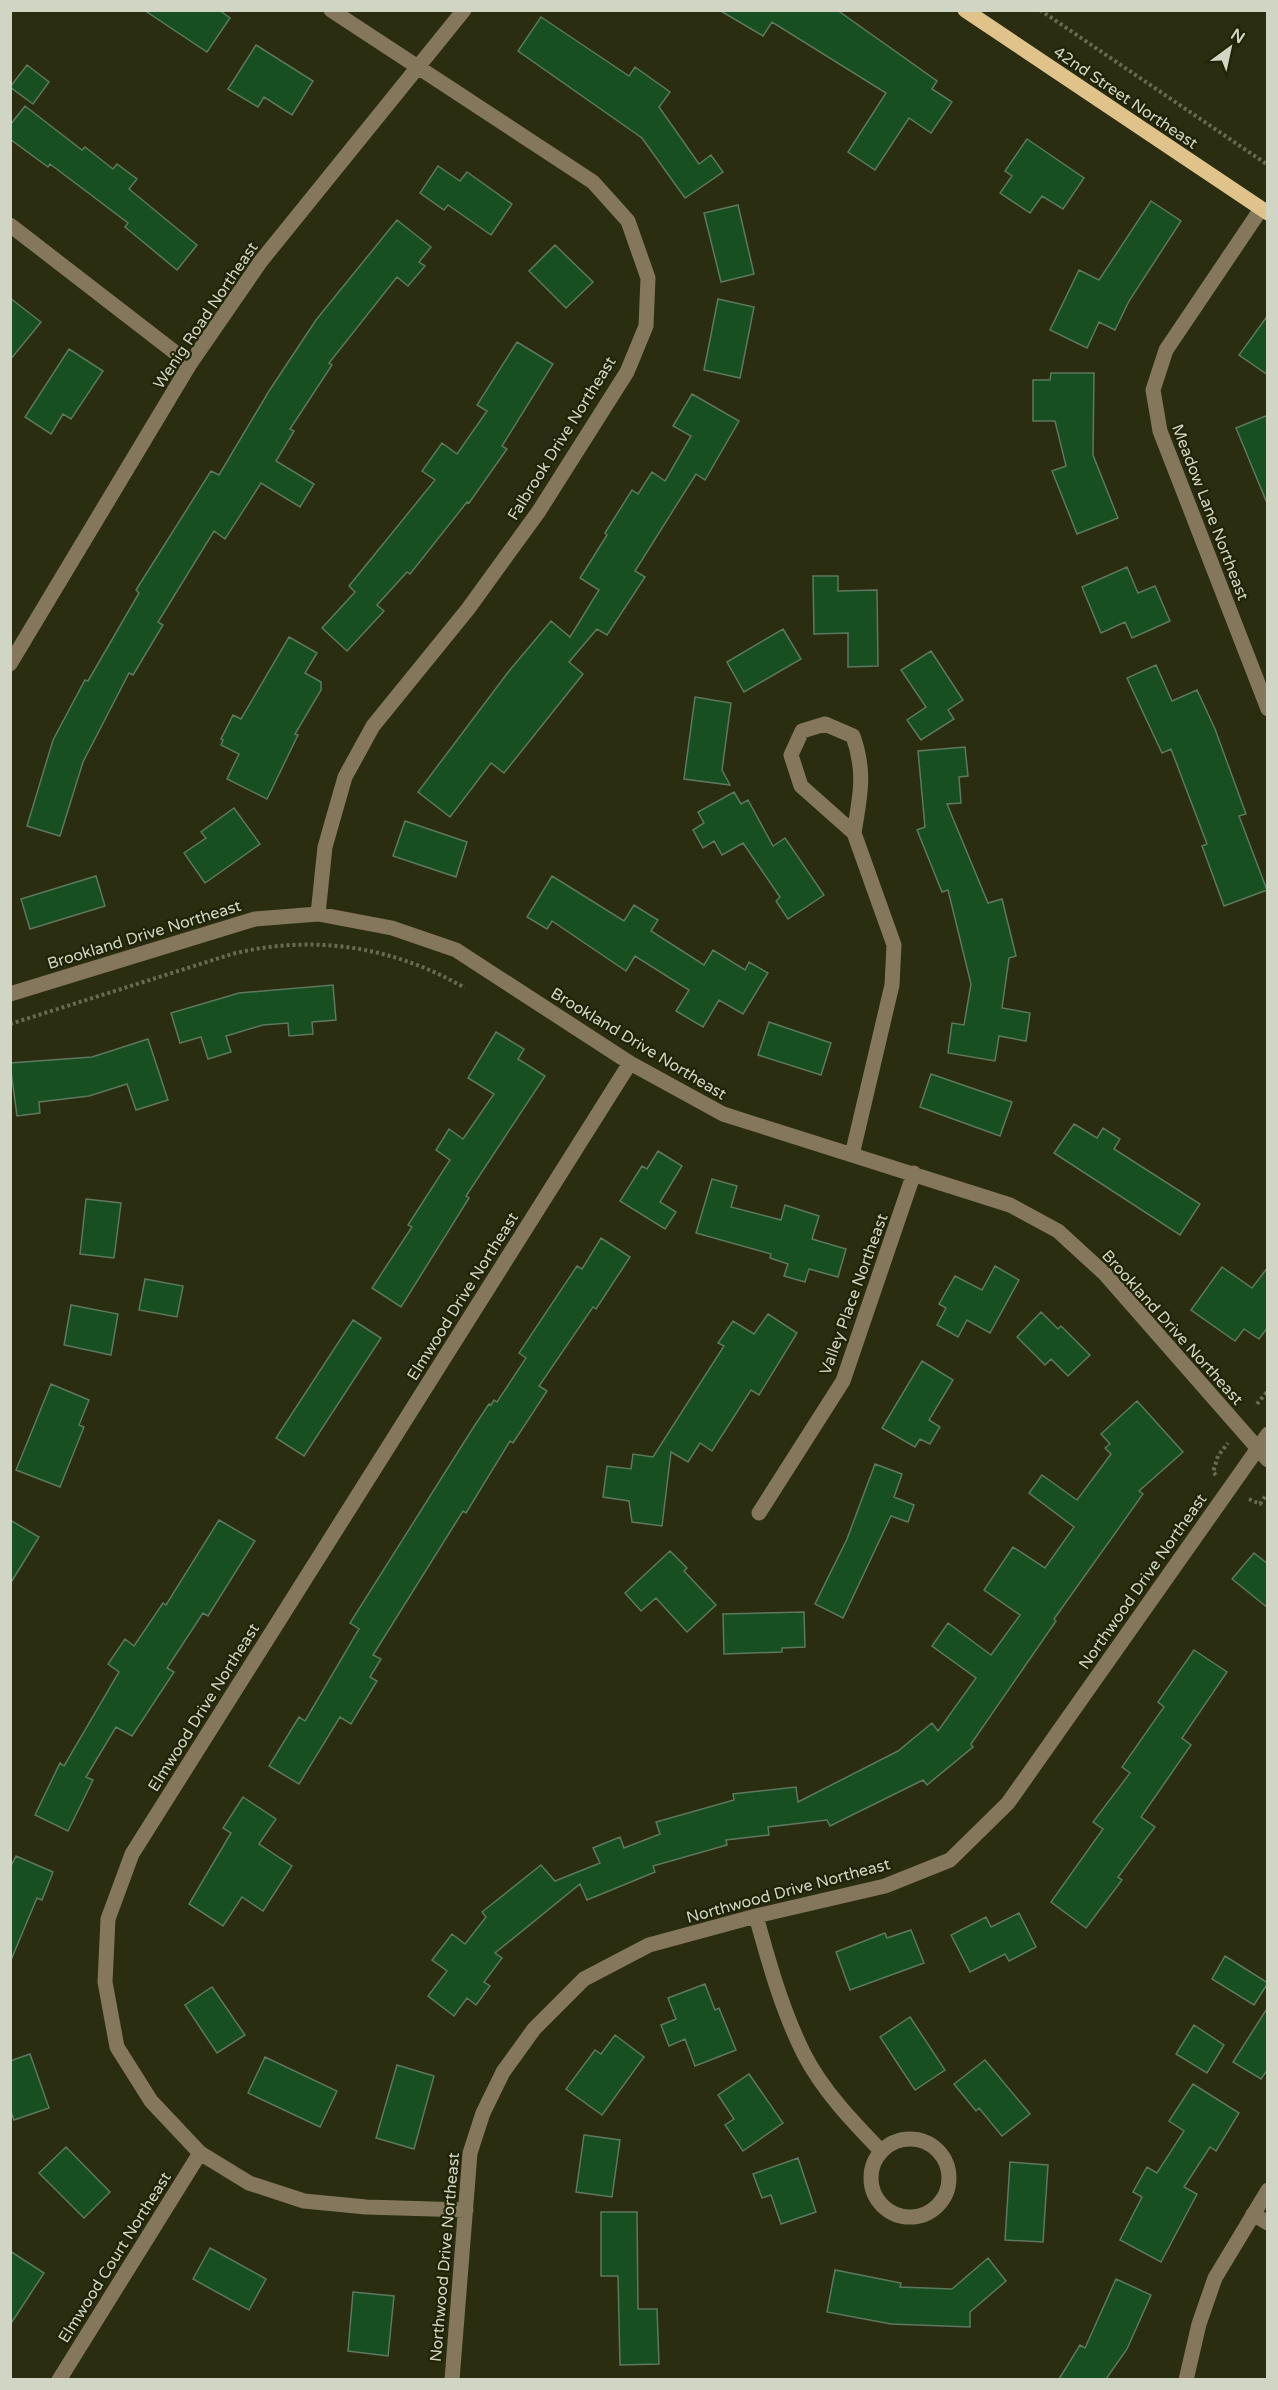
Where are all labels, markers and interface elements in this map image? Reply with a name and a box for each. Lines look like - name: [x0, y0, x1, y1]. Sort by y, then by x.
- north arrow: [1200, 18, 1260, 78]
- text: N: [1227, 24, 1248, 48]
- street label: 42nd Street Northeast: [1049, 42, 1202, 154]
- street label: Wenig Road Northeast: [149, 238, 262, 393]
- street label: Falbrook Drive Northeast: [503, 353, 621, 524]
- street label: Meadow Lane Northeast: [1167, 421, 1253, 603]
- street label: Brookland Drive Northeast: [45, 896, 244, 974]
- street label: Brookland Drive Northeast: [547, 983, 730, 1104]
- street label: Elmwood Drive Northeast: [403, 1209, 523, 1384]
- street label: Valley Place Northeast: [815, 1211, 892, 1378]
- street label: Brookland Drive Northeast: [1097, 1246, 1247, 1409]
- street label: Northwood Drive Northeast: [1074, 1490, 1211, 1673]
- street label: Elmwood Drive Northeast: [144, 1620, 264, 1795]
- street label: Northwood Drive Northeast: [684, 1854, 892, 1928]
- street label: Northwood Drive Northeast: [426, 2152, 464, 2363]
- street label: Elmwood Court Northeast: [54, 2168, 176, 2347]

